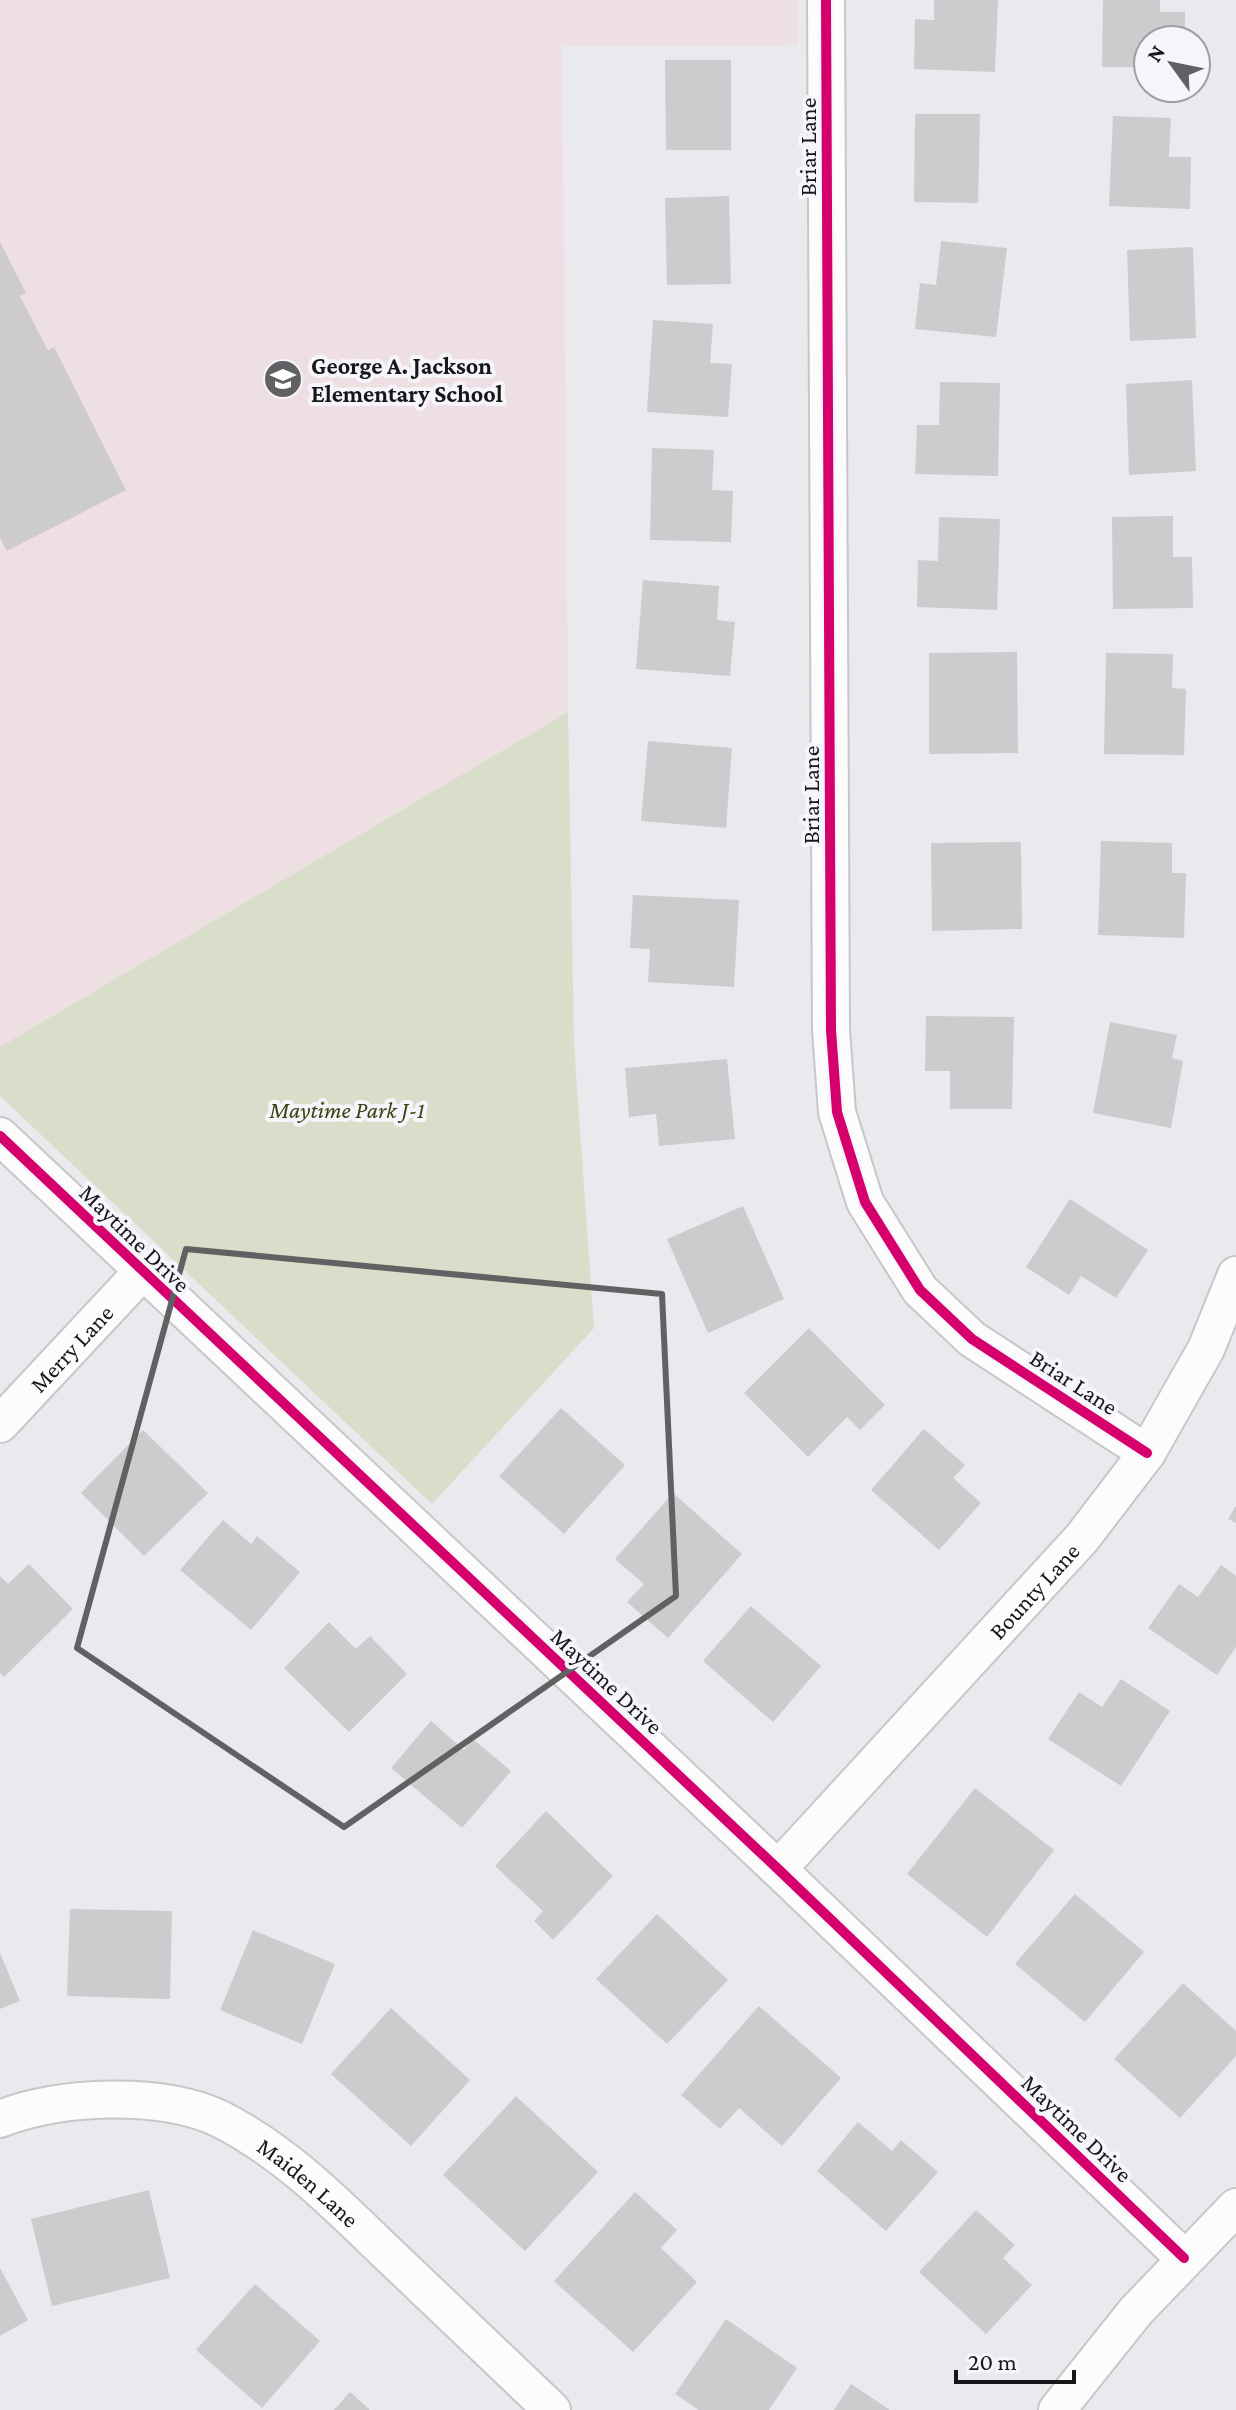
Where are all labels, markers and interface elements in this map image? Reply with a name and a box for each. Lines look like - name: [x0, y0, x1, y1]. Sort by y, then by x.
- north arrow: [1132, 24, 1212, 104]
- text: N: [1141, 40, 1170, 66]
- street label: Briar Lane: [794, 98, 821, 196]
- place label: George A. Jackson Elementary School: [311, 352, 503, 407]
- school or university icon: George A. Jackson Elementary School: [262, 358, 304, 400]
- street label: Briar Lane: [797, 746, 824, 844]
- park label: Maytime Park J-1: [268, 1096, 425, 1123]
- street label: Maytime Drive: [74, 1179, 196, 1297]
- street label: Merry Lane: [24, 1299, 118, 1397]
- street label: Briar Lane: [1025, 1344, 1123, 1420]
- street label: Bounty Lane: [983, 1537, 1084, 1644]
- street label: Maytime Drive: [546, 1622, 668, 1740]
- street label: Maytime Drive: [1016, 2069, 1138, 2187]
- street label: Maiden Lane: [253, 2132, 365, 2232]
- scale bar: [956, 2334, 1074, 2384]
- text: 20 m: [968, 2348, 1017, 2375]

